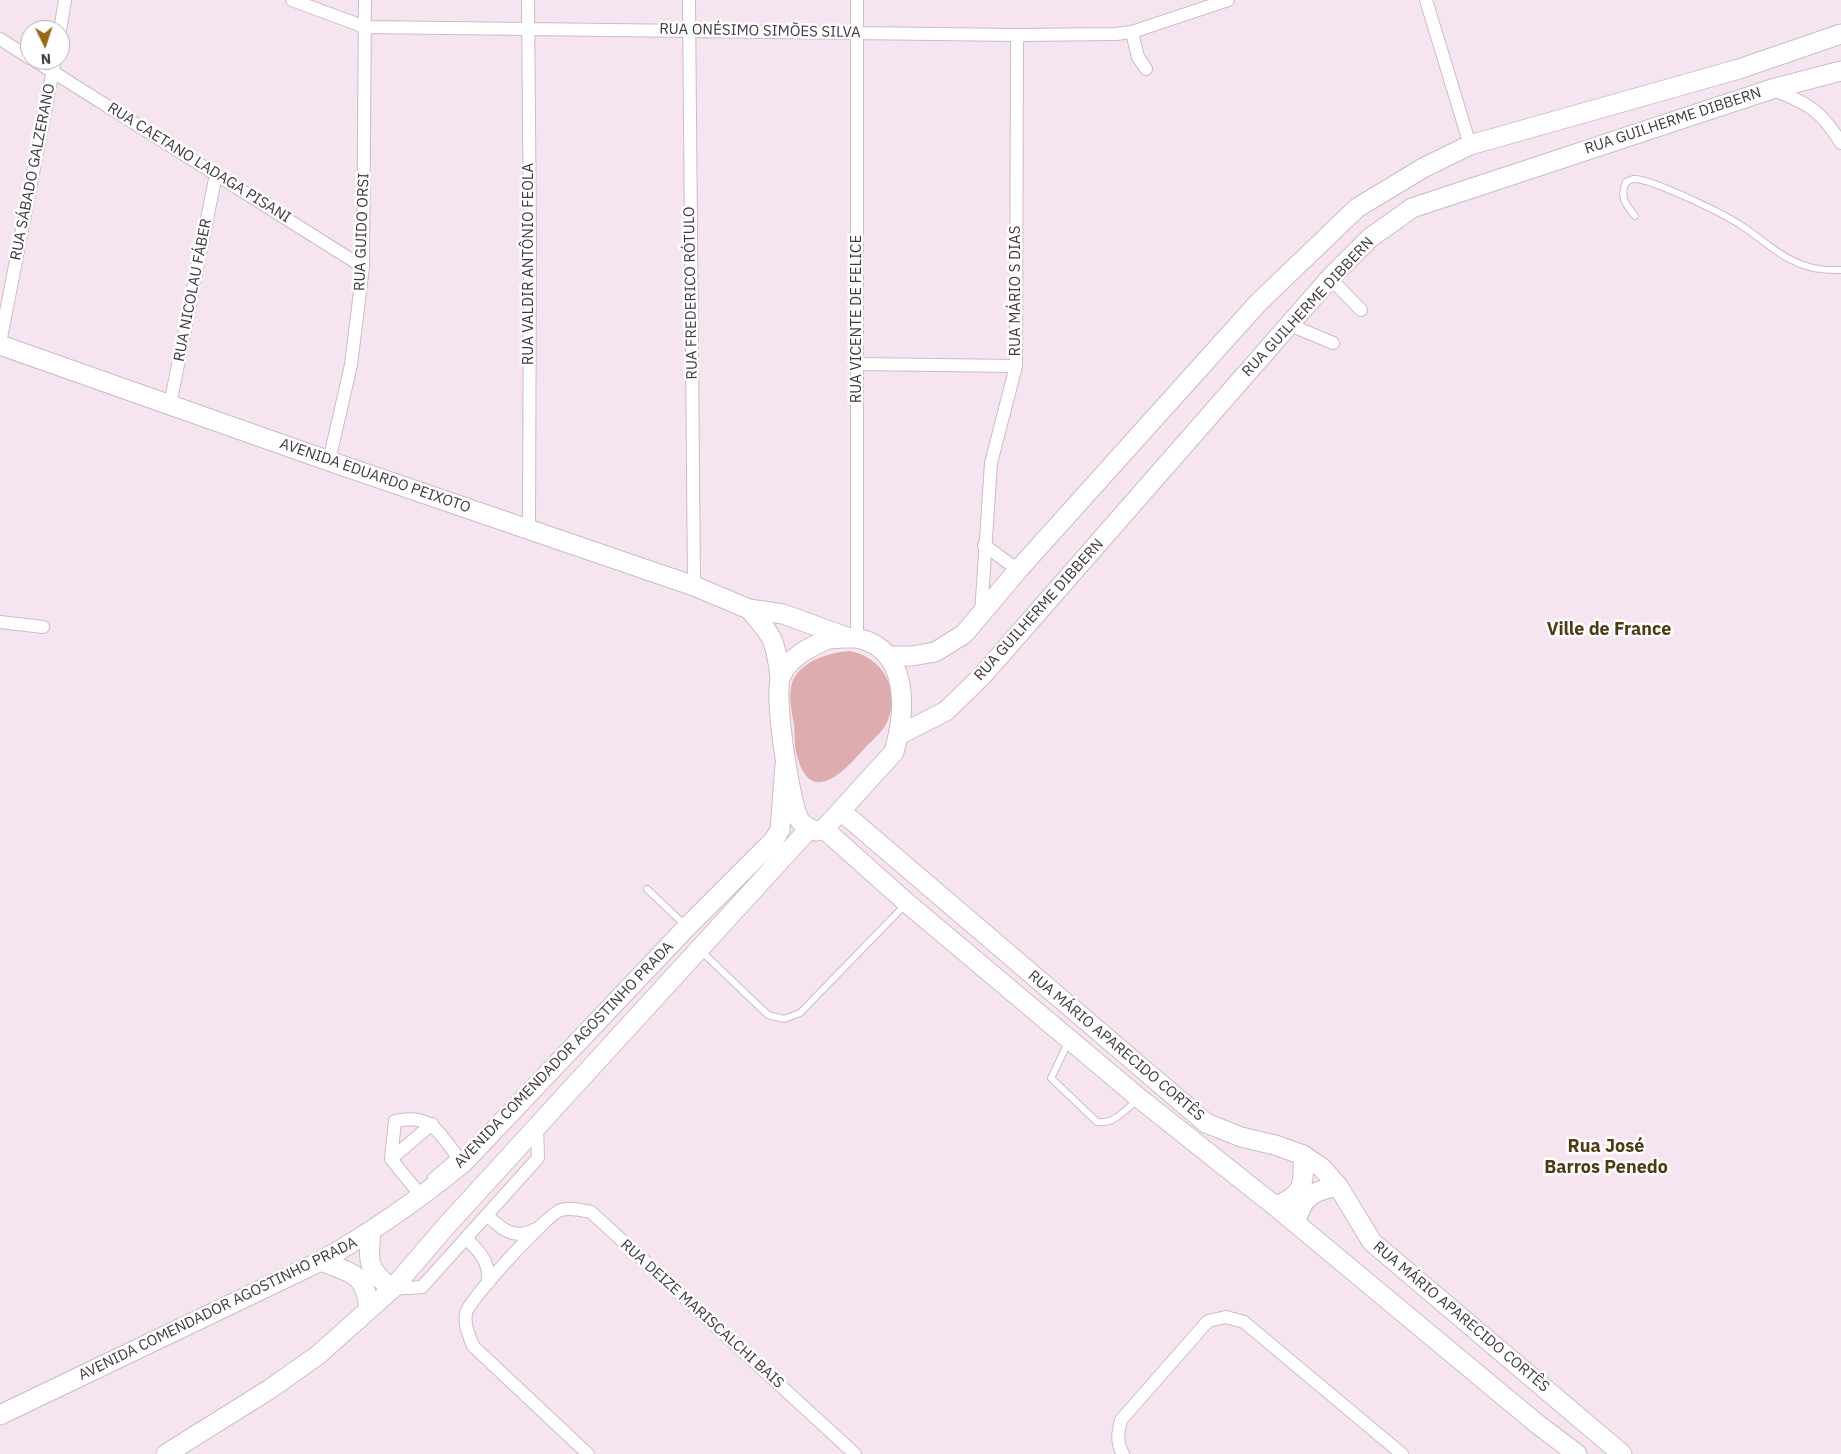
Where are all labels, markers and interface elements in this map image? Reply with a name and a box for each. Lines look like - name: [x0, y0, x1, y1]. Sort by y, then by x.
- north arrow: [20, 20, 70, 70]
- street label: RUA ONÉSIMO SIMÕES SILVA: [659, 20, 861, 42]
- text: N: [40, 50, 52, 68]
- street label: RUA SÁBADO GALZERANO: [7, 82, 59, 262]
- street label: RUA GUILHERME DIBBERN: [1582, 84, 1764, 158]
- street label: RUA CAETANO LADAGA PISANI: [104, 99, 294, 227]
- street label: RUA VALDIR ANTÔNIO FEOLA: [520, 163, 538, 365]
- street label: RUA GUIDO ORSI: [351, 173, 373, 291]
- street label: RUA FREDERICO RÓTULO: [680, 206, 702, 380]
- street label: RUA NICOLAU FÁBER: [170, 217, 216, 363]
- street label: RUA MÁRIO S DIAS: [1007, 226, 1025, 356]
- street label: RUA GUILHERME DIBBERN: [1238, 233, 1378, 381]
- street label: RUA VICENTE DE FELICE: [848, 235, 866, 403]
- street label: AVENIDA EDUARDO PEIXOTO: [277, 435, 473, 517]
- street label: RUA GUILHERME DIBBERN: [971, 535, 1107, 685]
- district label: Ville de France: [1547, 619, 1671, 641]
- street label: AVENIDA COMENDADOR AGOSTINHO PRADA: [451, 938, 677, 1172]
- street label: RUA MÁRIO APARECIDO CORTÊS: [1024, 967, 1208, 1125]
- district label: Rua José Barros Penedo: [1544, 1136, 1668, 1178]
- street label: AVENIDA COMENDADOR AGOSTINHO PRADA: [76, 1233, 360, 1385]
- street label: RUA DEIZE MARISCALCHI BAIS: [617, 1236, 787, 1392]
- street label: RUA MÁRIO APARECIDO CORTÊS: [1369, 1238, 1553, 1396]

